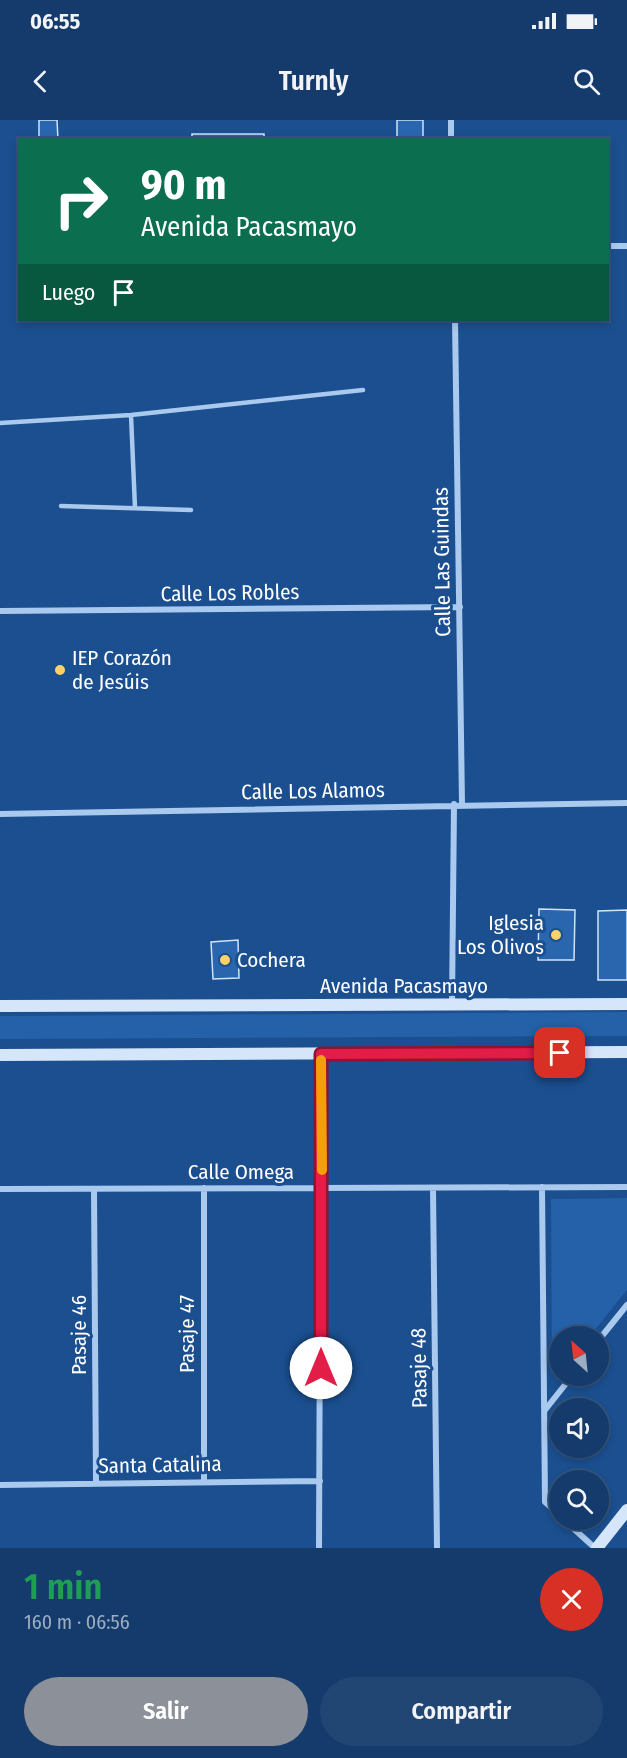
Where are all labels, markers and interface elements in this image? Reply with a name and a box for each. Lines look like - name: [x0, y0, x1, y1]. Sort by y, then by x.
- text: 06:55: [30, 8, 80, 35]
- icon: back: [24, 65, 57, 98]
- text: Turnly: [279, 65, 348, 97]
- icon: search: [570, 65, 603, 98]
- text: 90 m: [141, 160, 226, 210]
- icon: right: [42, 162, 120, 240]
- text: Avenida Pacasmayo: [141, 211, 357, 243]
- icon: arrive: [107, 276, 140, 309]
- text: Luego: [42, 279, 95, 306]
- street label: Calle Las Guindas: [428, 487, 456, 637]
- street label: Calle Los Robles: [160, 579, 300, 607]
- place label: IEP Corazón de Jesúis: [72, 645, 172, 695]
- marker: IEP Corazón de Jesúis: [53, 663, 67, 677]
- street label: Calle Los Alamos: [241, 777, 385, 805]
- place label: Iglesia Los Olivos: [457, 910, 544, 960]
- marker: Iglesia Los Olivos: [549, 928, 563, 942]
- place label: Cochera: [237, 947, 306, 973]
- marker: Cochera: [218, 953, 232, 967]
- street label: Avenida Pacasmayo: [320, 973, 488, 999]
- pin: [534, 1027, 585, 1078]
- icon: arrive: [543, 1036, 576, 1069]
- street label: Calle Omega: [188, 1159, 294, 1185]
- street label: Pasaje 46: [66, 1295, 92, 1375]
- street label: Pasaje 47: [174, 1295, 200, 1373]
- north arrow: [549, 1326, 609, 1386]
- map controls: [549, 1326, 609, 1530]
- street label: Pasaje 48: [405, 1328, 433, 1408]
- position arrow: [289, 1336, 353, 1400]
- button: sound: [549, 1398, 609, 1458]
- street label: Santa Catalina: [98, 1451, 222, 1479]
- button: search: [549, 1470, 609, 1530]
- text: 1 min: [24, 1565, 102, 1609]
- button: close: [540, 1568, 603, 1631]
- text: 160 m · 06:56: [24, 1610, 130, 1634]
- button: Salir: [24, 1677, 308, 1746]
- button: Compartir: [320, 1677, 603, 1746]

